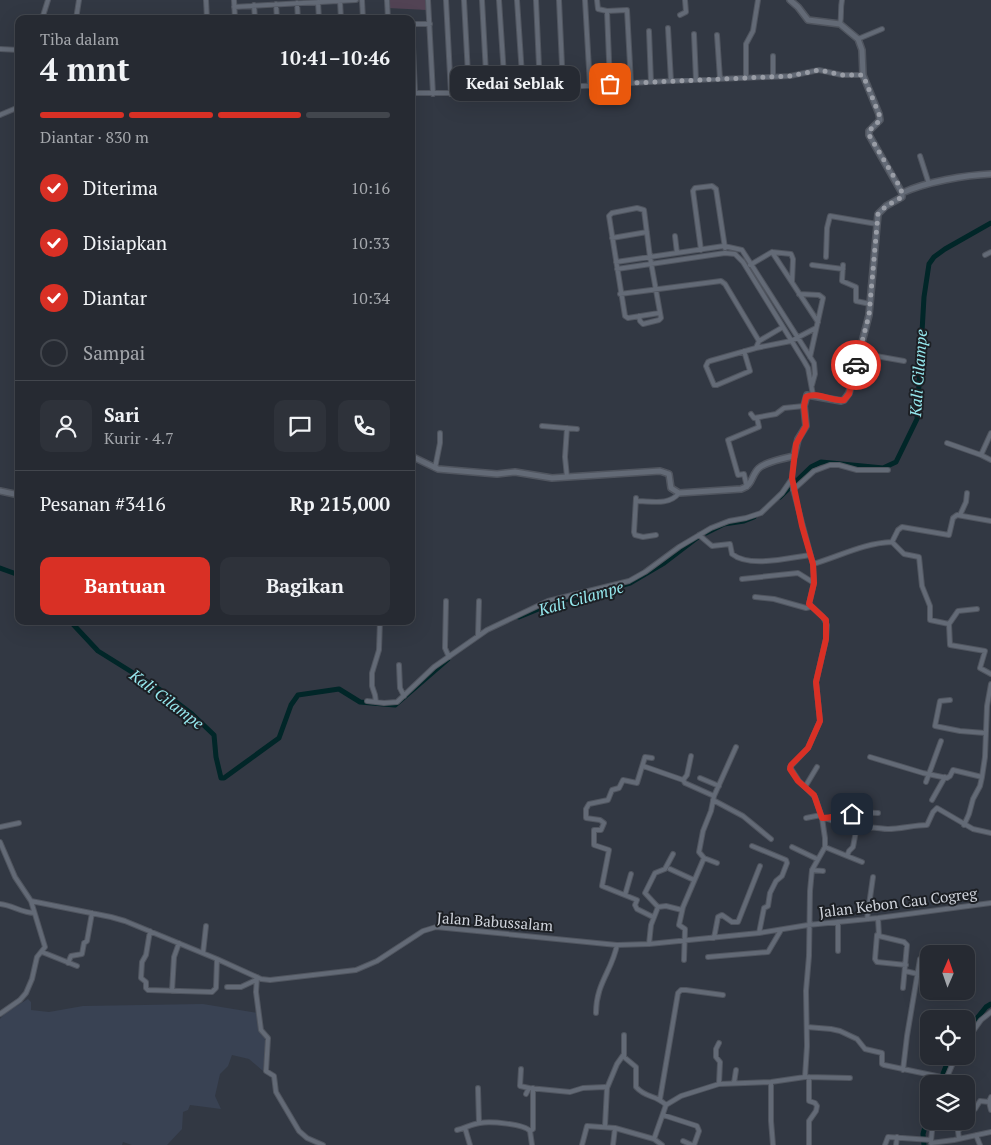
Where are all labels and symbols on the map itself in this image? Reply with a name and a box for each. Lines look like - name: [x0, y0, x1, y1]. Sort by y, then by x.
- pin: [589, 63, 631, 105]
- callout: Kedai Seblak: [450, 66, 580, 102]
- water label: Kali Cilampe: [904, 329, 932, 418]
- courier: [831, 340, 881, 390]
- water label: Kali Cilampe: [535, 575, 626, 621]
- water label: Kali Cilampe: [125, 663, 209, 734]
- pin: [831, 793, 873, 835]
- street label: Jalan Kebon Cau Cogreg: [818, 882, 979, 922]
- street label: Jalan Babussalam: [436, 907, 554, 935]
- north arrow: [920, 945, 975, 1000]

